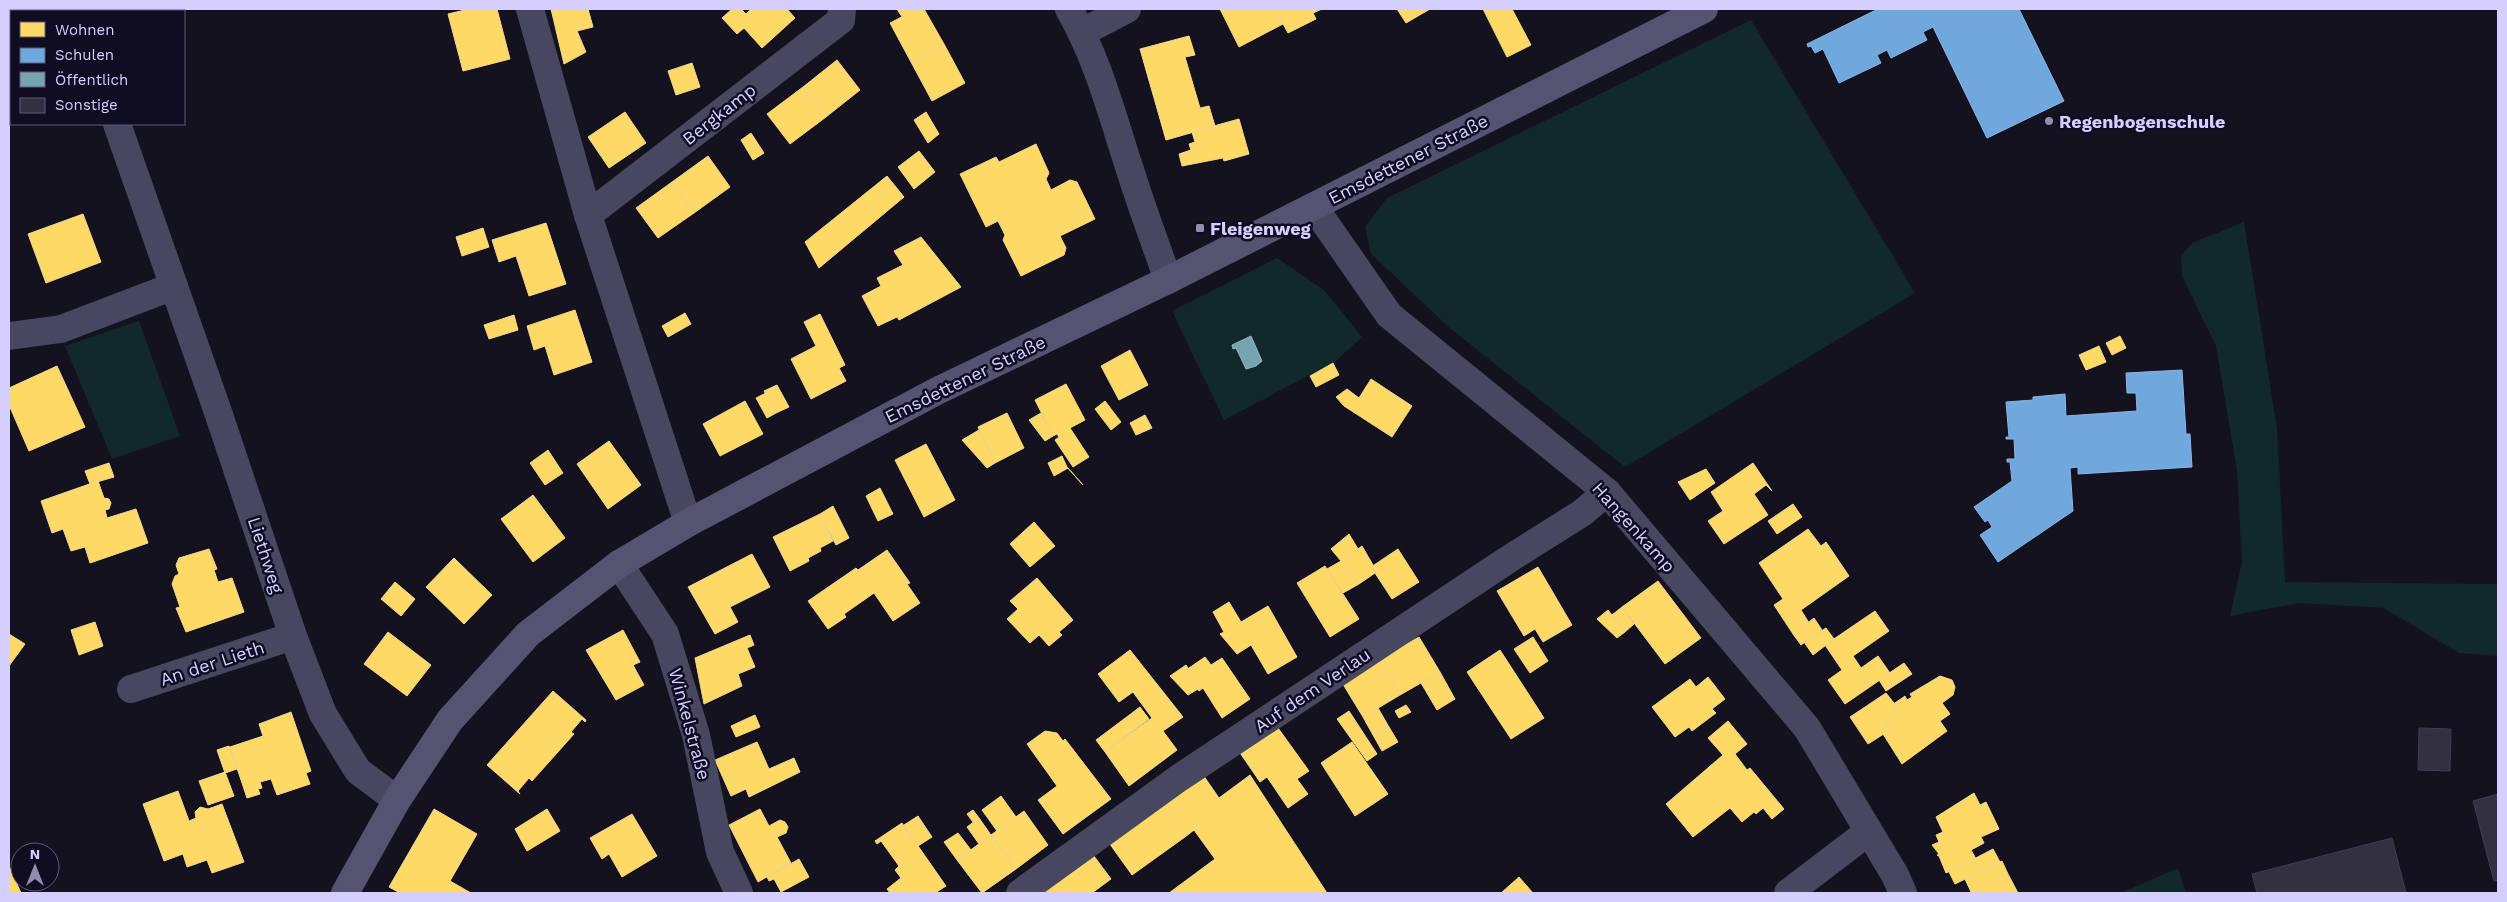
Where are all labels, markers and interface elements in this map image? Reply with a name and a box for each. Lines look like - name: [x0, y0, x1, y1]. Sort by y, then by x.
- legend: [10, 10, 185, 125]
- text: Wohnen: [55, 21, 114, 39]
- text: Schulen: [55, 46, 114, 64]
- text: Öffentlich: [55, 71, 128, 89]
- street label: Bergkamp: [678, 79, 760, 149]
- text: Sonstige: [55, 96, 118, 114]
- street label: Emsdettener Straße: [1325, 110, 1491, 208]
- place label: Regenbogenschule: [2059, 111, 2225, 132]
- marker: Regenbogenschule: [2043, 115, 2055, 127]
- place label: Fleigenweg: [1210, 218, 1312, 239]
- marker: Fleigenweg: [1194, 222, 1206, 234]
- street label: Emsdettener Straße: [881, 331, 1049, 427]
- street label: Hangenkamp: [1588, 478, 1680, 576]
- street label: Liethweg: [244, 514, 288, 596]
- street label: An der Lieth: [157, 636, 267, 690]
- street label: Auf dem Verlau: [1250, 644, 1374, 736]
- street label: Winkelstraße: [665, 666, 715, 782]
- north arrow: [10, 842, 60, 892]
- text: N: [30, 846, 40, 862]

